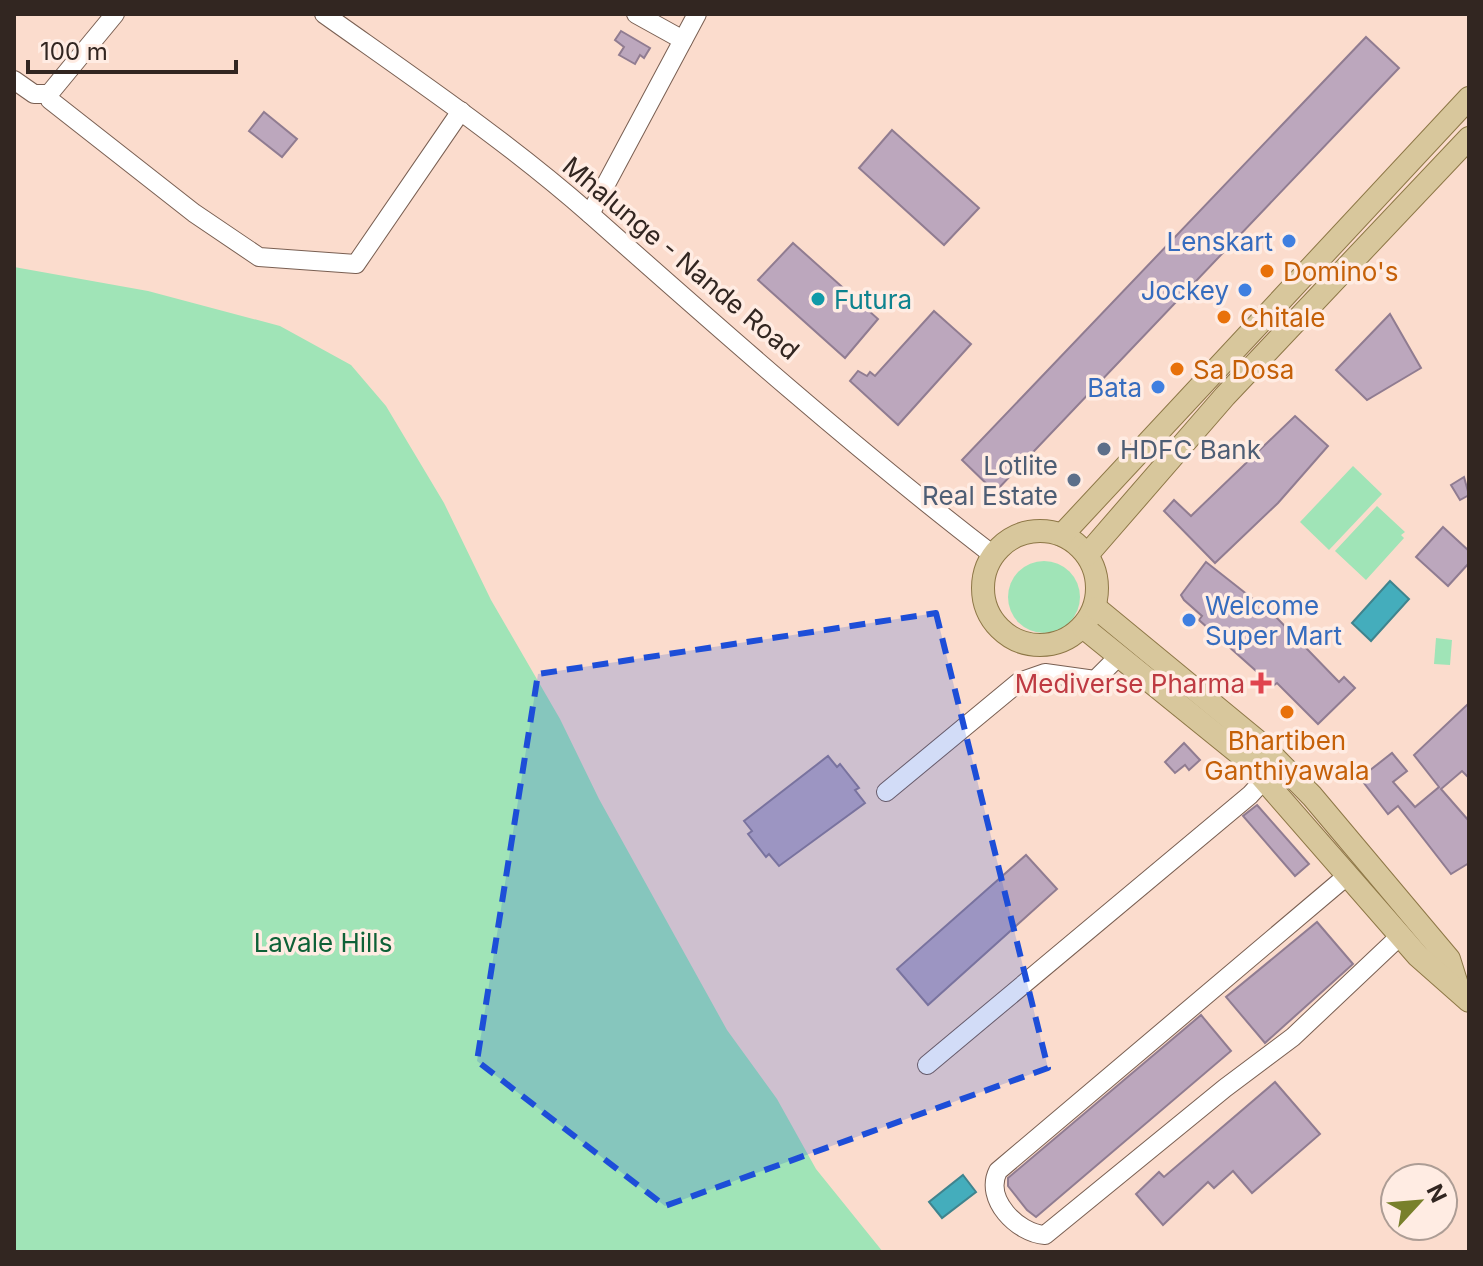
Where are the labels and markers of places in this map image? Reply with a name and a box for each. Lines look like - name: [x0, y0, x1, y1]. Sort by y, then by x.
- place label: Lenskart: [1166, 226, 1273, 257]
- marker: Lenskart: [1280, 232, 1298, 250]
- place label: Domino's: [1283, 256, 1399, 287]
- marker: Domino's: [1258, 262, 1276, 280]
- place label: Jockey: [1141, 275, 1229, 306]
- marker: Jockey: [1236, 281, 1254, 299]
- place label: Futura: [834, 284, 912, 315]
- marker: Futura: [809, 290, 827, 308]
- place label: Chitale: [1240, 302, 1325, 333]
- marker: Chitale: [1215, 308, 1233, 326]
- place label: Sa Dosa: [1193, 354, 1294, 385]
- marker: Sa Dosa: [1168, 360, 1186, 378]
- place label: Bata: [1087, 372, 1142, 403]
- marker: Bata: [1149, 378, 1167, 396]
- place label: HDFC Bank: [1120, 434, 1261, 465]
- marker: HDFC Bank: [1095, 440, 1113, 458]
- place label: Lotlite Real Estate: [922, 450, 1058, 511]
- marker: Lotlite Real Estate: [1065, 471, 1083, 489]
- place label: Welcome Super Mart: [1205, 590, 1342, 651]
- marker: Welcome Super Mart: [1180, 611, 1198, 629]
- place label: Mediverse Pharma: [1015, 668, 1245, 699]
- marker: Mediverse Pharma: [1252, 674, 1270, 692]
- marker: Bhartiben Ganthiyawala: [1278, 703, 1296, 721]
- place label: Bhartiben Ganthiyawala: [1204, 725, 1370, 786]

